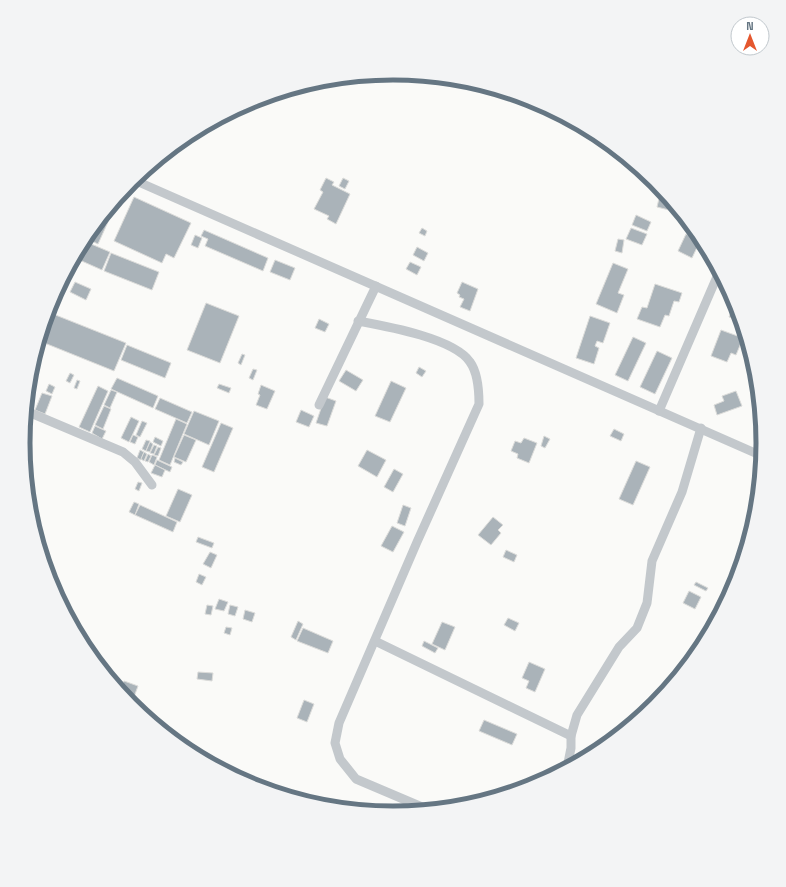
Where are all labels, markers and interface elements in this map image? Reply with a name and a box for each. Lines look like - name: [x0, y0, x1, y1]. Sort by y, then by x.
- north arrow: [730, 16, 770, 56]
- text: N: [746, 19, 754, 33]

